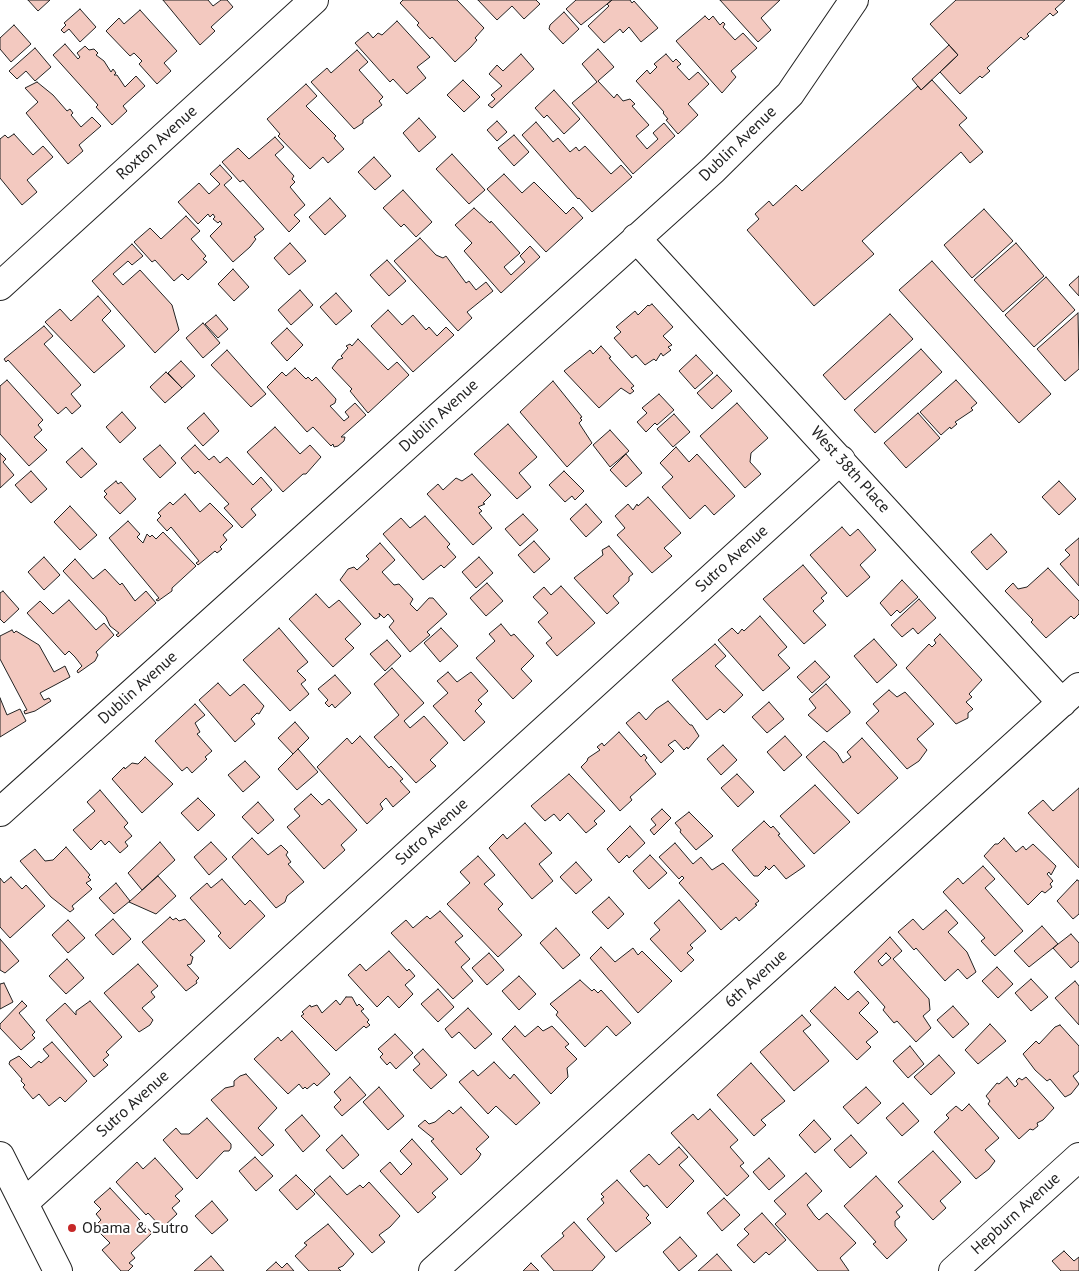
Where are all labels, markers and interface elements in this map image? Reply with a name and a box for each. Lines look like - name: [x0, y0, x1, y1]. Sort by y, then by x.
- street label: Roxton Avenue: [113, 102, 201, 184]
- street label: Dublin Avenue: [695, 102, 781, 186]
- street label: Dublin Avenue: [396, 376, 482, 456]
- street label: West 38th Place: [806, 423, 894, 517]
- street label: Sutro Avenue: [692, 521, 772, 597]
- street label: Dublin Avenue: [95, 648, 181, 728]
- street label: Sutro Avenue: [392, 794, 472, 870]
- street label: 6th Avenue: [721, 946, 791, 1012]
- street label: Sutro Avenue: [93, 1066, 173, 1142]
- street label: Hepburn Avenue: [968, 1169, 1064, 1259]
- place label: Obama & Sutro: [82, 1218, 189, 1238]
- marker: Obama & Sutro: [66, 1222, 78, 1234]

